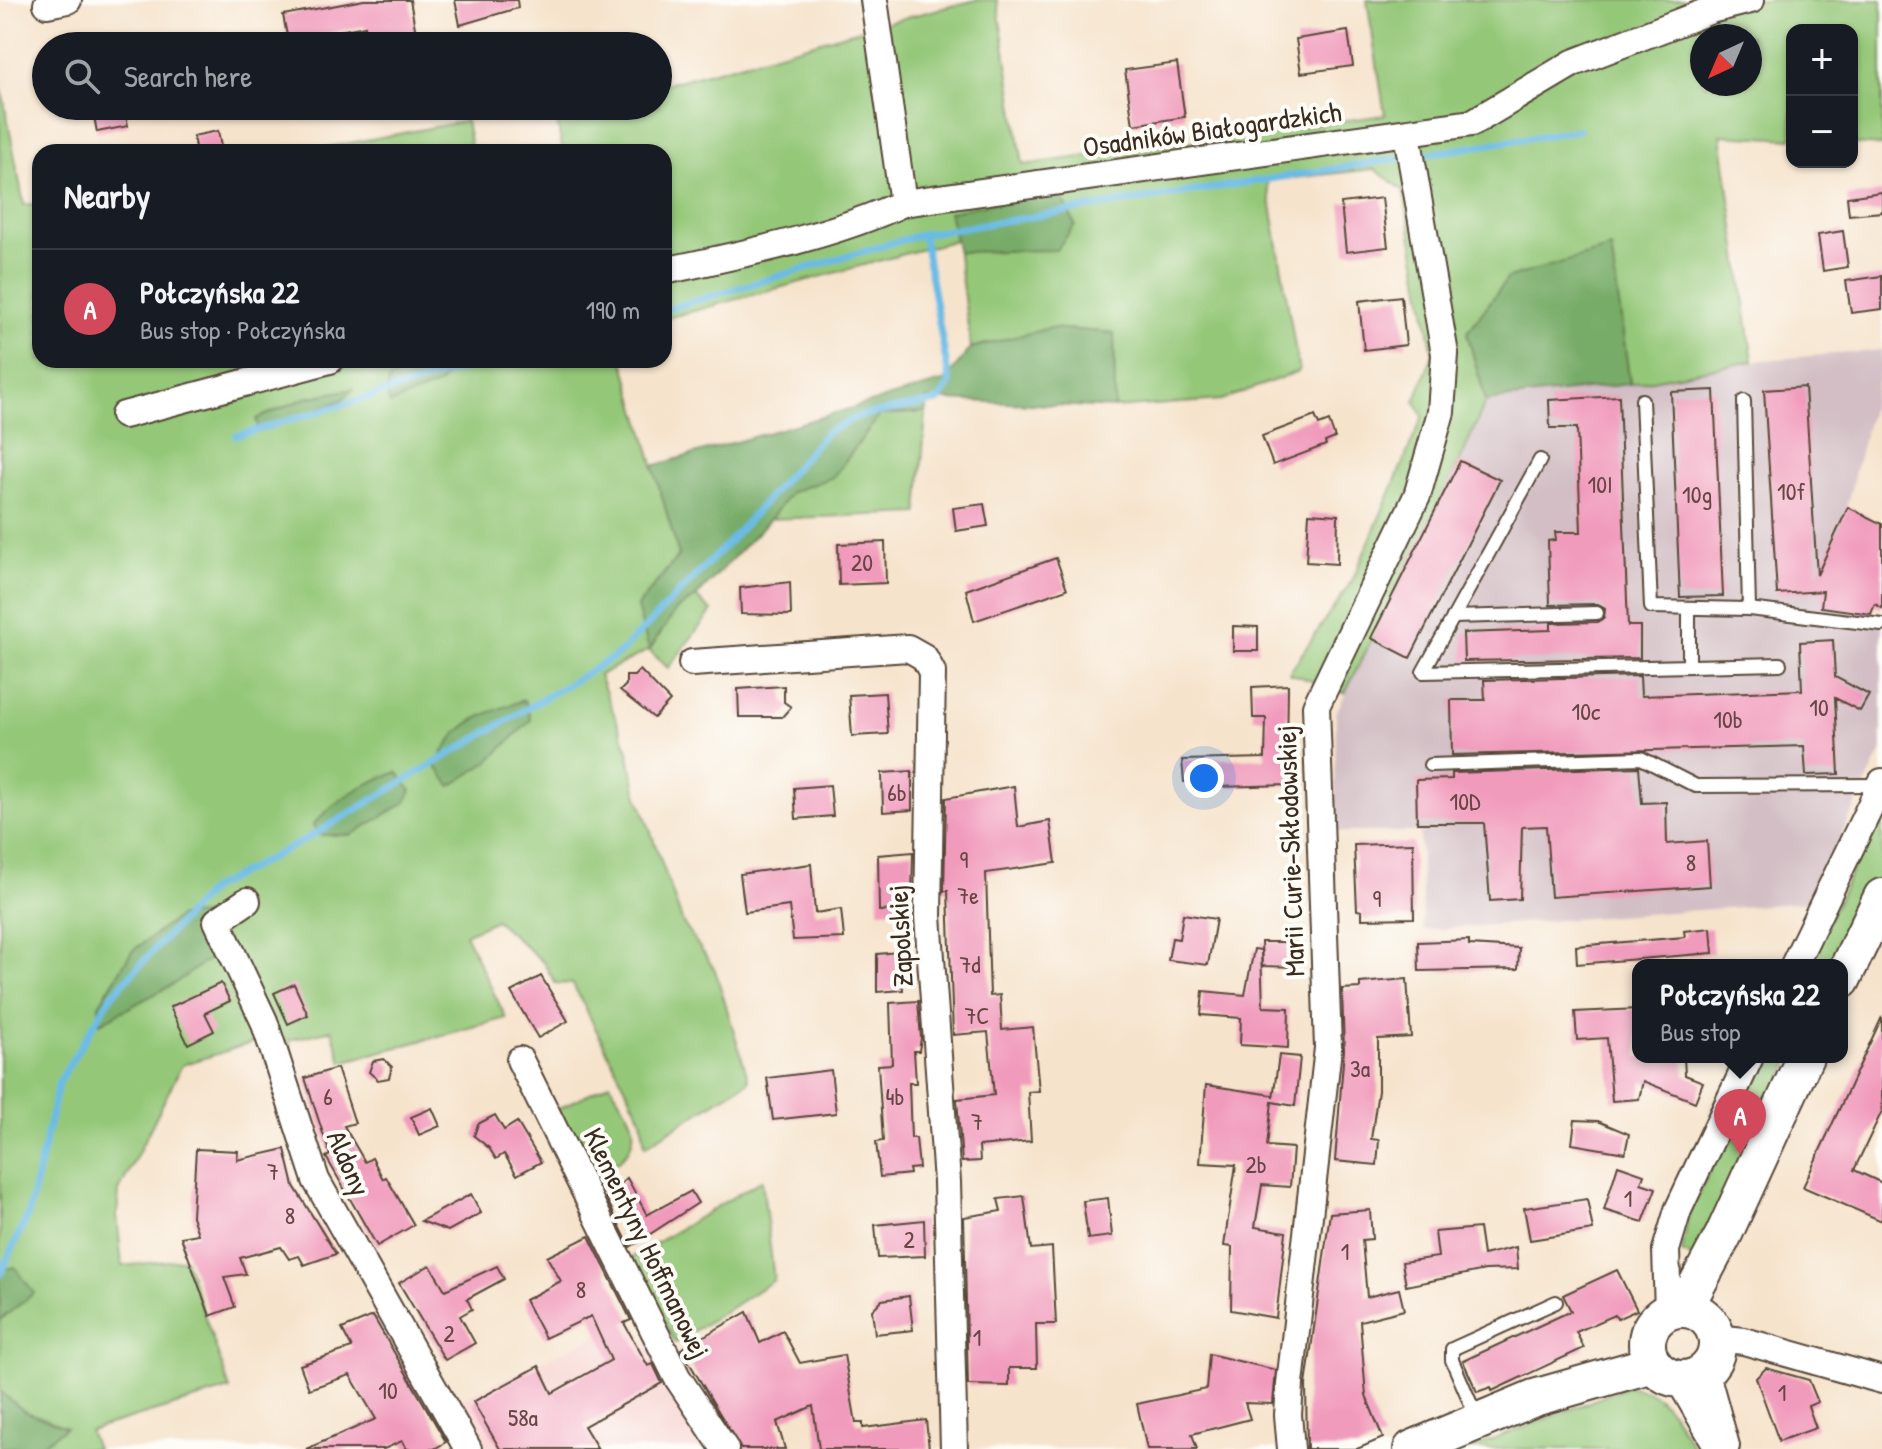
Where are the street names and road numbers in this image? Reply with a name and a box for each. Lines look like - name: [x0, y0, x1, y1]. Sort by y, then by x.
- street label: Osadników Białogardzkich: [1080, 92, 1344, 166]
- street label: Marii Curie-Skłodowskiej: [1267, 725, 1313, 977]
- street label: Zapolskiej: [878, 884, 922, 988]
- street label: Klementyny Hoffmanowej: [575, 1121, 719, 1365]
- street label: Aldony: [318, 1124, 380, 1202]

